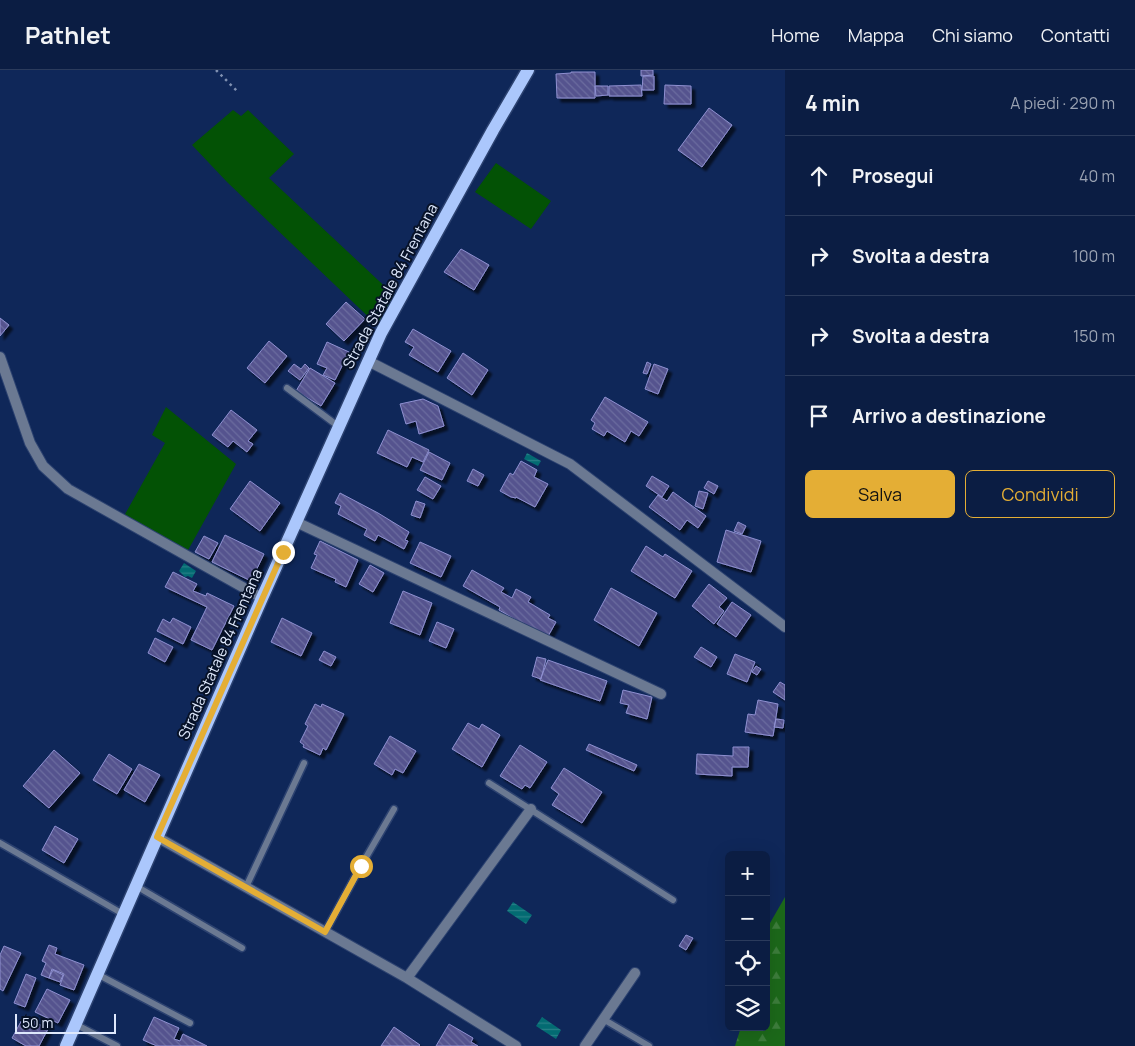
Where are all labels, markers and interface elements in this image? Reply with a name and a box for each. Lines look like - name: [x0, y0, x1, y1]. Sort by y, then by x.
- text: Pathlet: [25, 18, 111, 51]
- text: Home: [771, 23, 820, 47]
- text: Mappa: [848, 23, 904, 47]
- text: Chi siamo: [932, 23, 1013, 47]
- text: Contatti: [1041, 23, 1110, 47]
- text: 4 min: [805, 89, 860, 117]
- text: A piedi · 290 m: [1010, 92, 1115, 114]
- icon: ahead: [805, 162, 833, 190]
- text: Prosegui: [852, 163, 934, 189]
- text: 40 m: [1079, 165, 1115, 187]
- street label: Strada Statale 84 Frentana: [337, 200, 443, 372]
- icon: right: [805, 242, 833, 270]
- text: Svolta a destra: [852, 243, 989, 269]
- text: 100 m: [1072, 245, 1115, 267]
- icon: right: [805, 322, 833, 350]
- text: Svolta a destra: [852, 323, 989, 349]
- text: 150 m: [1073, 325, 1115, 347]
- icon: arrive: [805, 402, 833, 430]
- text: Arrivo a destinazione: [852, 403, 1046, 429]
- button: Salva: [805, 470, 955, 518]
- button: Condividi: [965, 470, 1115, 518]
- route end: [272, 541, 295, 564]
- street label: Strada Statale 84 Frentana: [173, 565, 267, 743]
- map controls: [725, 851, 770, 1031]
- button: +: [725, 851, 770, 896]
- route start: [350, 855, 373, 878]
- button: −: [725, 896, 770, 941]
- button: locate: [725, 941, 770, 986]
- button: layers: [725, 986, 770, 1031]
- scale bar: [15, 1011, 116, 1034]
- text: 50 m: [22, 1013, 53, 1032]

